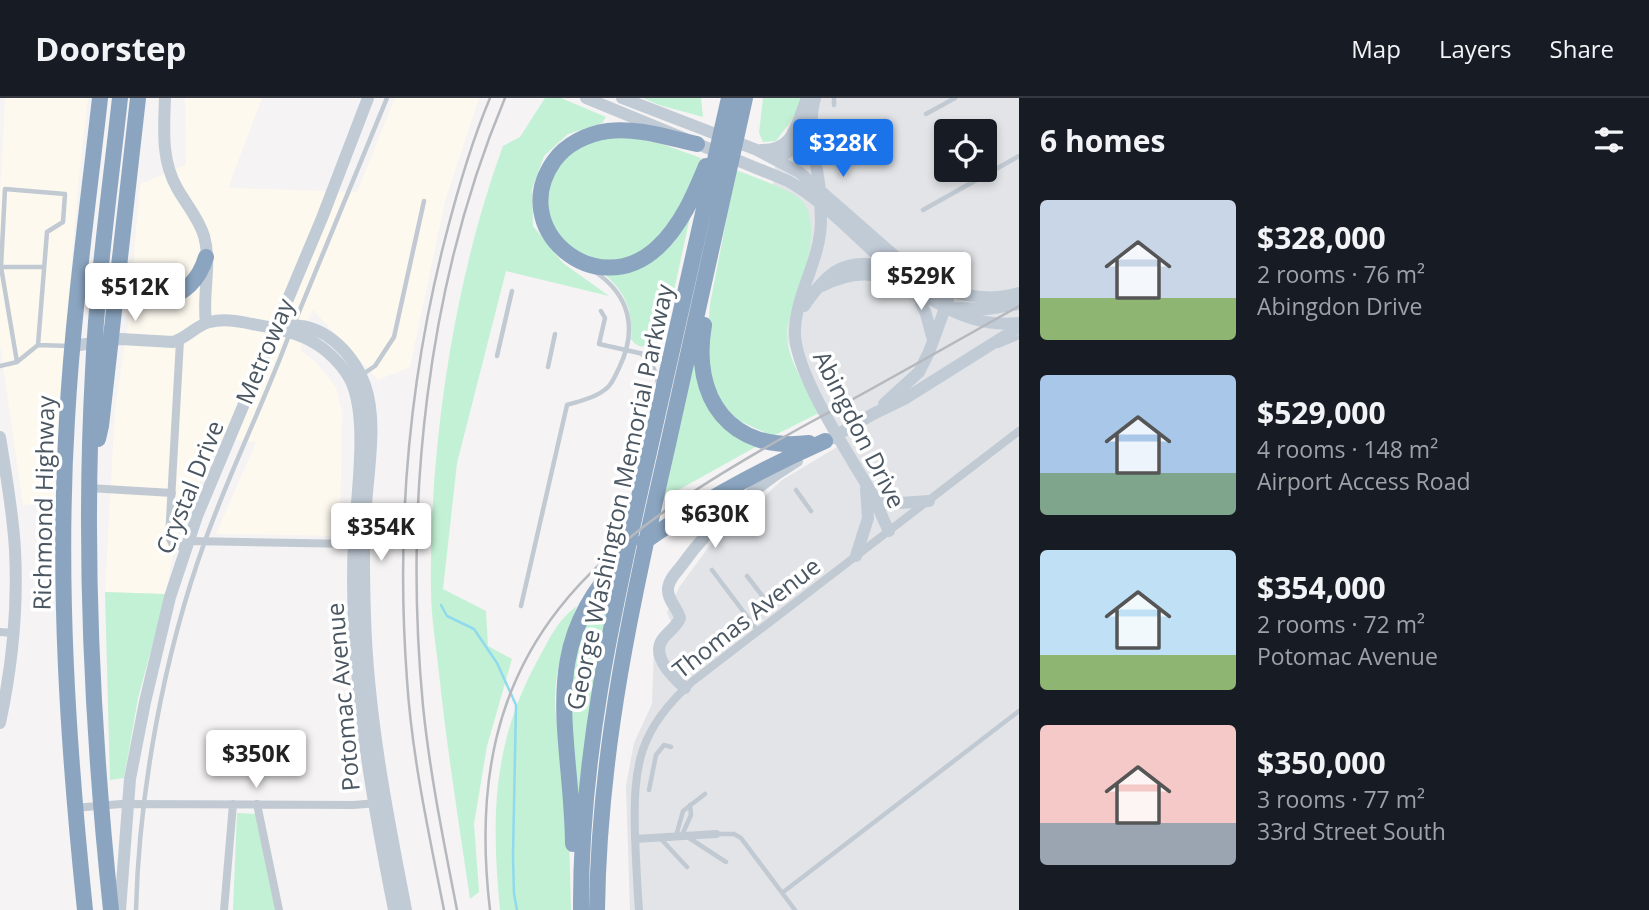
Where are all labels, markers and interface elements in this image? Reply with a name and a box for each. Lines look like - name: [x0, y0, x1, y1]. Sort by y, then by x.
- text: Doorstep: [35, 26, 186, 71]
- text: Map: [1351, 32, 1401, 65]
- text: Layers: [1439, 32, 1512, 65]
- text: Share: [1550, 32, 1614, 65]
- map controls: [934, 119, 997, 182]
- button: locate: [934, 119, 997, 182]
- pin: $328K: [794, 120, 892, 179]
- text: 6 homes: [1040, 120, 1165, 161]
- icon: filters: [1590, 121, 1628, 159]
- text: $328K: [809, 126, 877, 158]
- text: $328,000: [1257, 217, 1386, 258]
- icon: home: [1096, 228, 1180, 312]
- pin: $529K: [872, 252, 970, 312]
- text: 2 rooms · 76 m²: [1257, 258, 1425, 290]
- text: $529K: [887, 259, 955, 291]
- pin: $512K: [86, 264, 184, 323]
- text: $512K: [101, 270, 169, 302]
- street label: George Washington Memorial Parkway: [558, 280, 681, 713]
- text: Abingdon Drive: [1257, 290, 1422, 322]
- street label: Metroway: [227, 292, 301, 409]
- street label: Abingdon Drive: [806, 345, 914, 513]
- text: $529,000: [1257, 392, 1386, 433]
- street label: Richmond Highway: [25, 394, 61, 611]
- icon: home: [1096, 403, 1180, 487]
- street label: Crystal Drive: [147, 415, 231, 559]
- text: 4 rooms · 148 m²: [1257, 433, 1438, 465]
- text: Airport Access Road: [1257, 465, 1471, 497]
- pin: $630K: [666, 490, 764, 550]
- text: $630K: [681, 497, 749, 529]
- pin: $354K: [332, 504, 430, 563]
- text: $354K: [347, 510, 415, 542]
- street label: Thomas Avenue: [665, 549, 827, 685]
- text: $354,000: [1257, 567, 1386, 608]
- icon: home: [1096, 578, 1180, 662]
- street label: Potomac Avenue: [317, 602, 367, 792]
- text: 2 rooms · 72 m²: [1257, 608, 1425, 640]
- text: Potomac Avenue: [1257, 640, 1438, 672]
- pin: $350K: [207, 730, 305, 790]
- text: $350K: [222, 737, 290, 769]
- text: $350,000: [1257, 742, 1386, 783]
- icon: home: [1096, 753, 1180, 837]
- text: 3 rooms · 77 m²: [1257, 783, 1425, 815]
- text: 33rd Street South: [1257, 815, 1446, 847]

